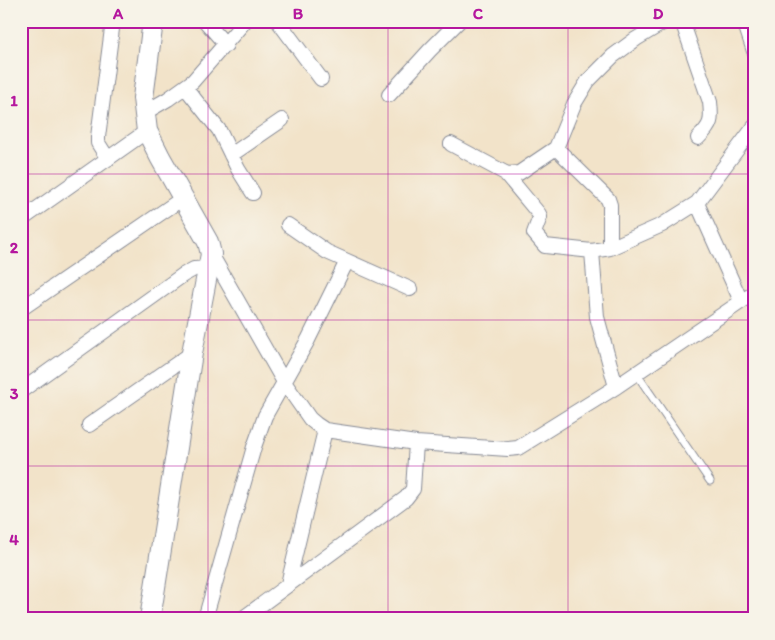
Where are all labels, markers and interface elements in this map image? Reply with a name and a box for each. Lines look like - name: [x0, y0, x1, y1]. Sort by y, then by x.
- text: A: [112, 4, 124, 23]
- text: B: [293, 4, 304, 23]
- text: C: [473, 4, 484, 23]
- text: D: [653, 4, 664, 23]
- text: 1: [10, 91, 18, 110]
- text: 2: [10, 238, 19, 257]
- text: 3: [10, 384, 19, 403]
- text: 4: [9, 530, 19, 549]

